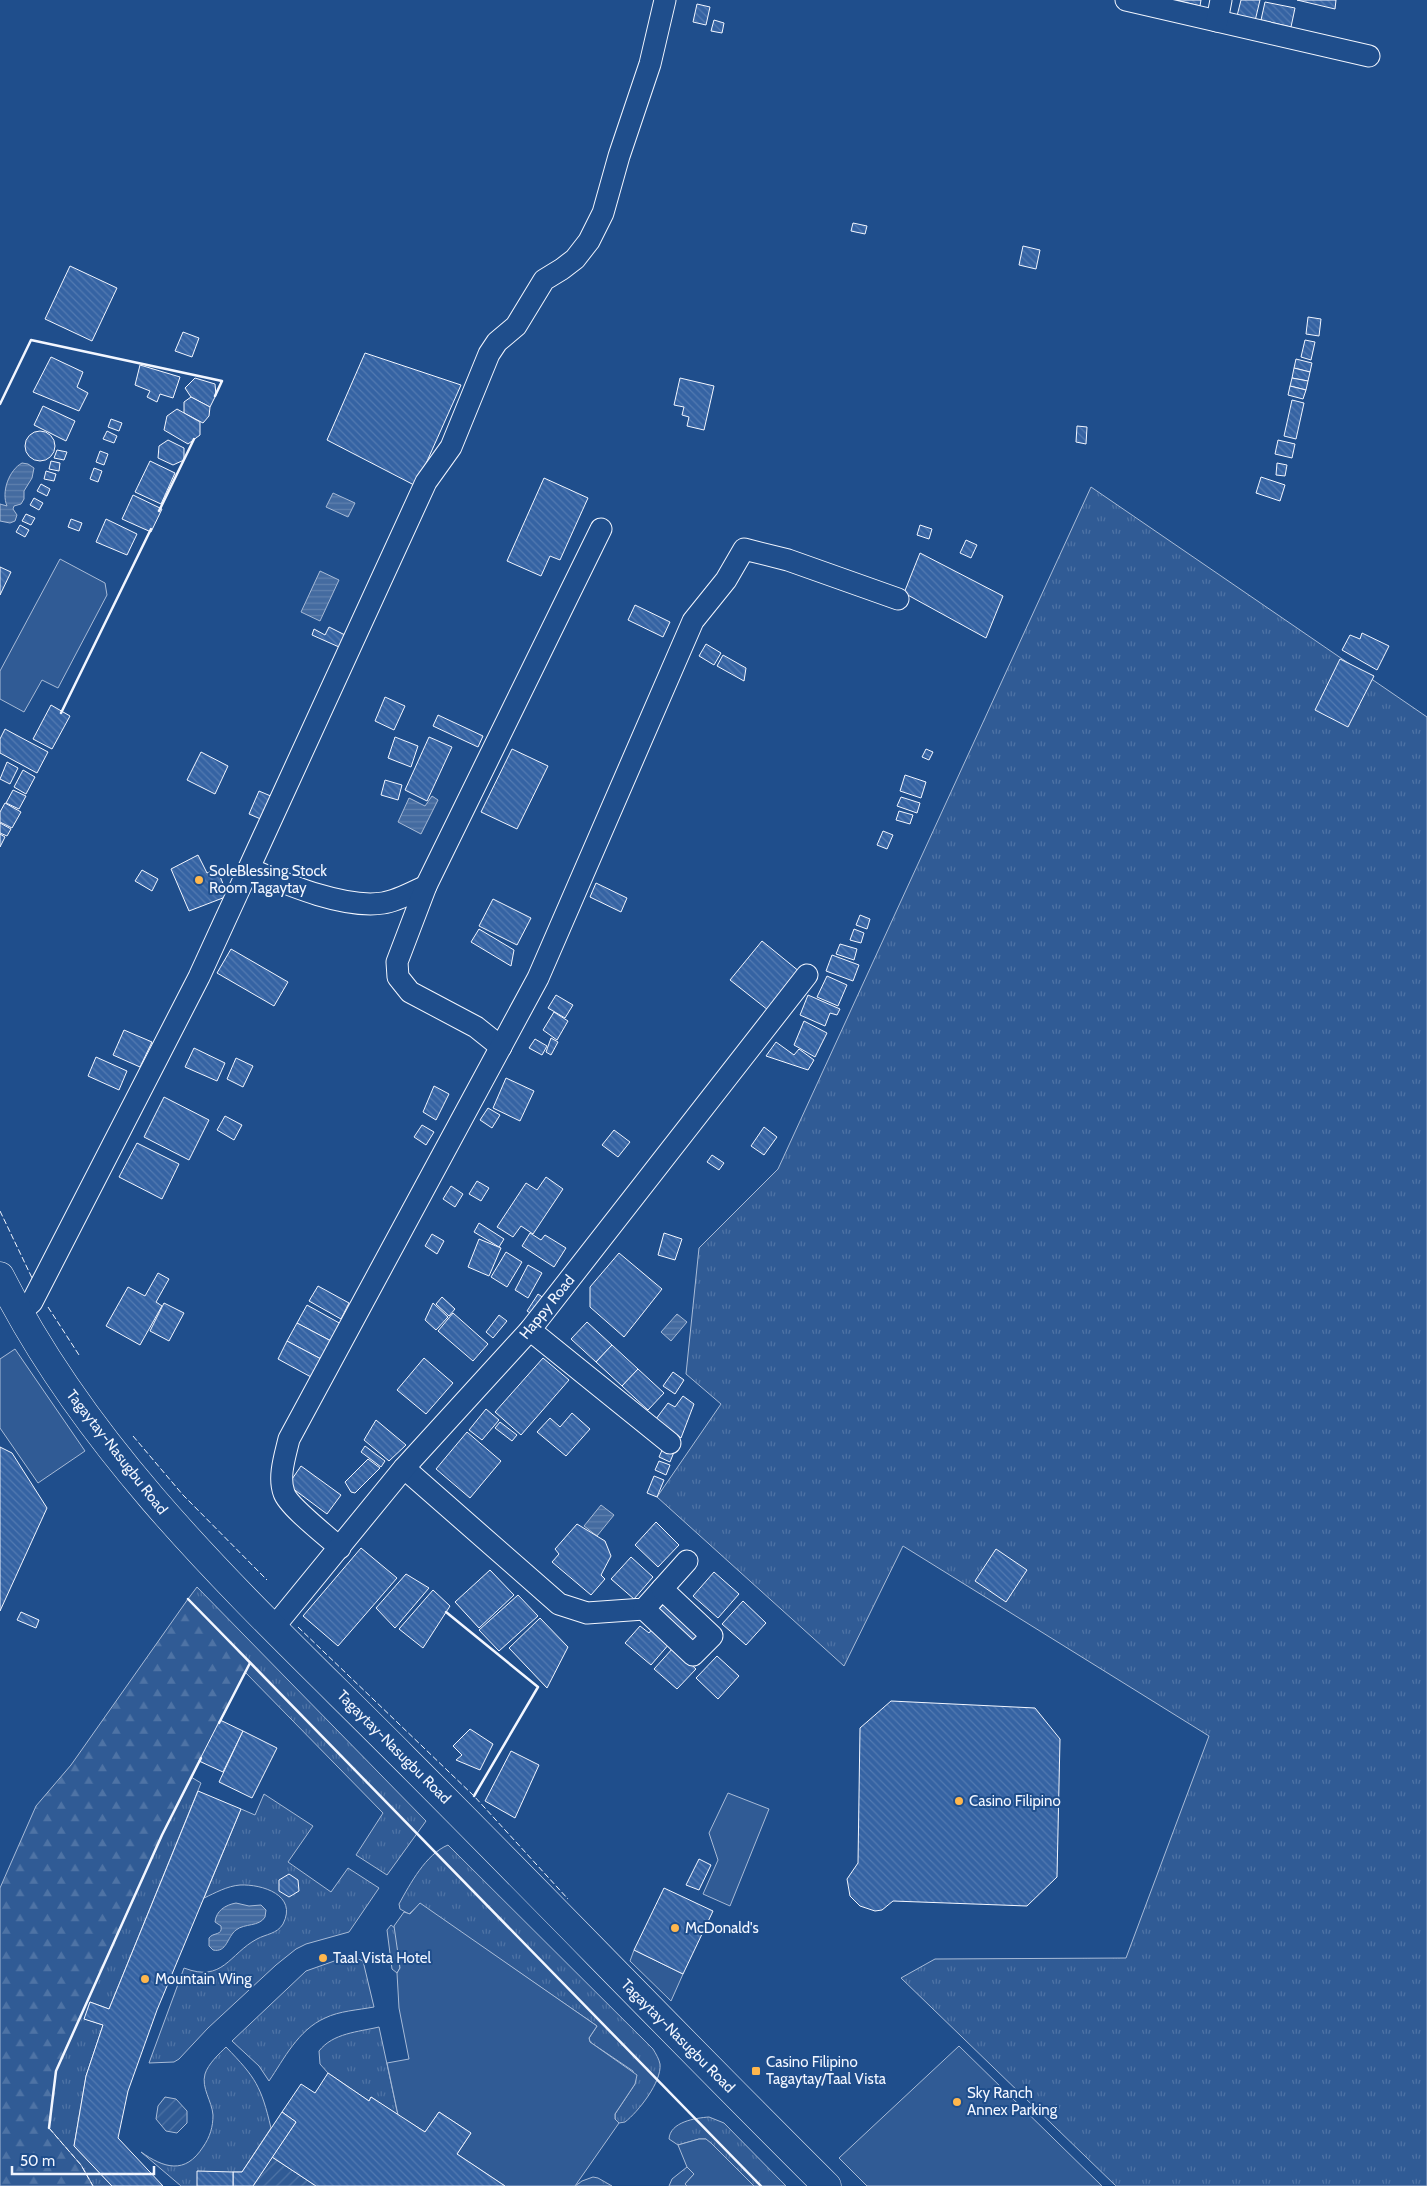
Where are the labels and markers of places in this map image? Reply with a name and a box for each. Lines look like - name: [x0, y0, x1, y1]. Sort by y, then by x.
- place label: SoleBlessing Stock Room Tagaytay: [209, 862, 327, 897]
- marker: SoleBlessing Stock Room Tagaytay: [193, 874, 205, 886]
- place label: Casino Filipino: [969, 1792, 1061, 1810]
- marker: Casino Filipino: [953, 1795, 965, 1807]
- place label: McDonald's: [685, 1919, 759, 1937]
- marker: McDonald's: [669, 1922, 681, 1934]
- place label: Taal Vista Hotel: [333, 1949, 431, 1967]
- marker: Taal Vista Hotel: [317, 1952, 329, 1964]
- place label: Mountain Wing: [155, 1970, 252, 1988]
- marker: Mountain Wing: [139, 1973, 151, 1985]
- place label: Casino Filipino Tagaytay/Taal Vista: [766, 2053, 887, 2088]
- marker: Casino Filipino Tagaytay/Taal Vista: [750, 2065, 762, 2077]
- place label: Sky Ranch Annex Parking: [967, 2084, 1058, 2119]
- marker: Sky Ranch Annex Parking: [951, 2096, 963, 2108]

